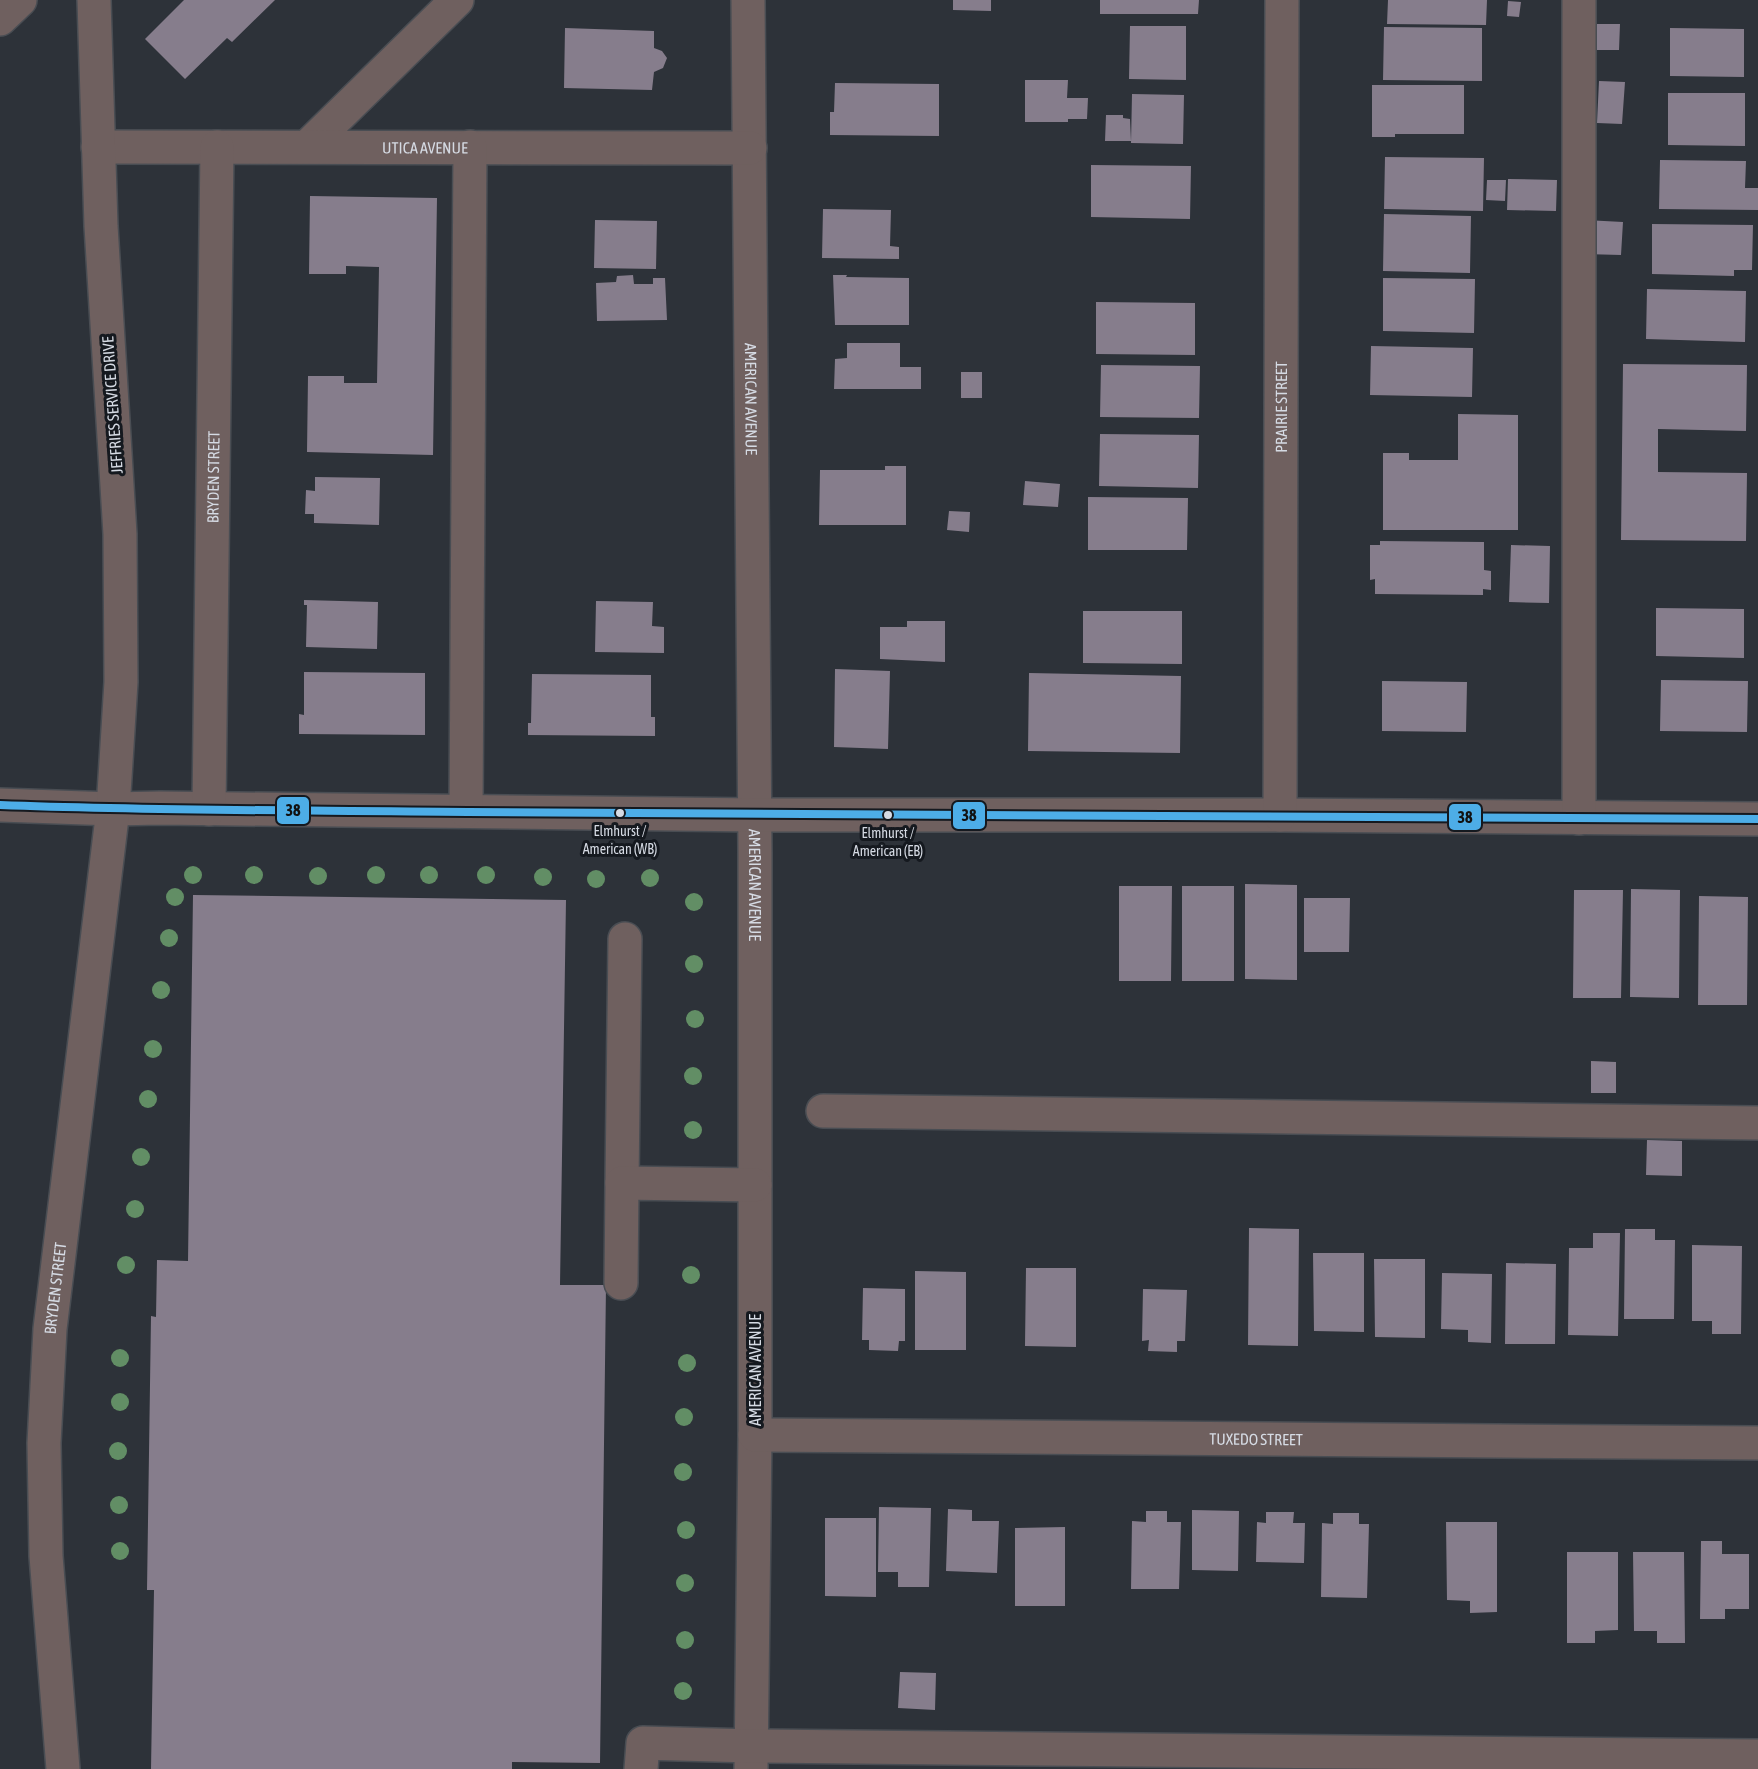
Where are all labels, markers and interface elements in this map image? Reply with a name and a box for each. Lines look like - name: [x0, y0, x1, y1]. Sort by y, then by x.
- street label: UTICA AVENUE: [382, 138, 468, 157]
- street label: JEFFRIES SERVICE DRIVE: [98, 335, 126, 474]
- street label: AMERICAN AVENUE: [742, 343, 761, 455]
- street label: PRAIRIE STREET: [1272, 361, 1290, 453]
- street label: BRYDEN STREET: [203, 431, 223, 523]
- line badge: 38: [276, 796, 310, 825]
- text: 38: [285, 801, 301, 819]
- line badge: 38: [952, 801, 986, 830]
- line badge: 38: [1448, 803, 1482, 831]
- text: 38: [961, 806, 977, 824]
- marker: Elmhurst / American (WB): [614, 807, 626, 819]
- text: 38: [1457, 808, 1473, 826]
- marker: Elmhurst / American (EB): [882, 809, 894, 821]
- place label: Elmhurst / American (WB): [583, 823, 657, 857]
- place label: Elmhurst / American (EB): [853, 825, 923, 859]
- street label: AMERICAN AVENUE: [746, 829, 764, 941]
- street label: BRYDEN STREET: [41, 1241, 69, 1335]
- street label: AMERICAN AVENUE: [746, 1314, 764, 1426]
- street label: TUXEDO STREET: [1209, 1430, 1303, 1448]

